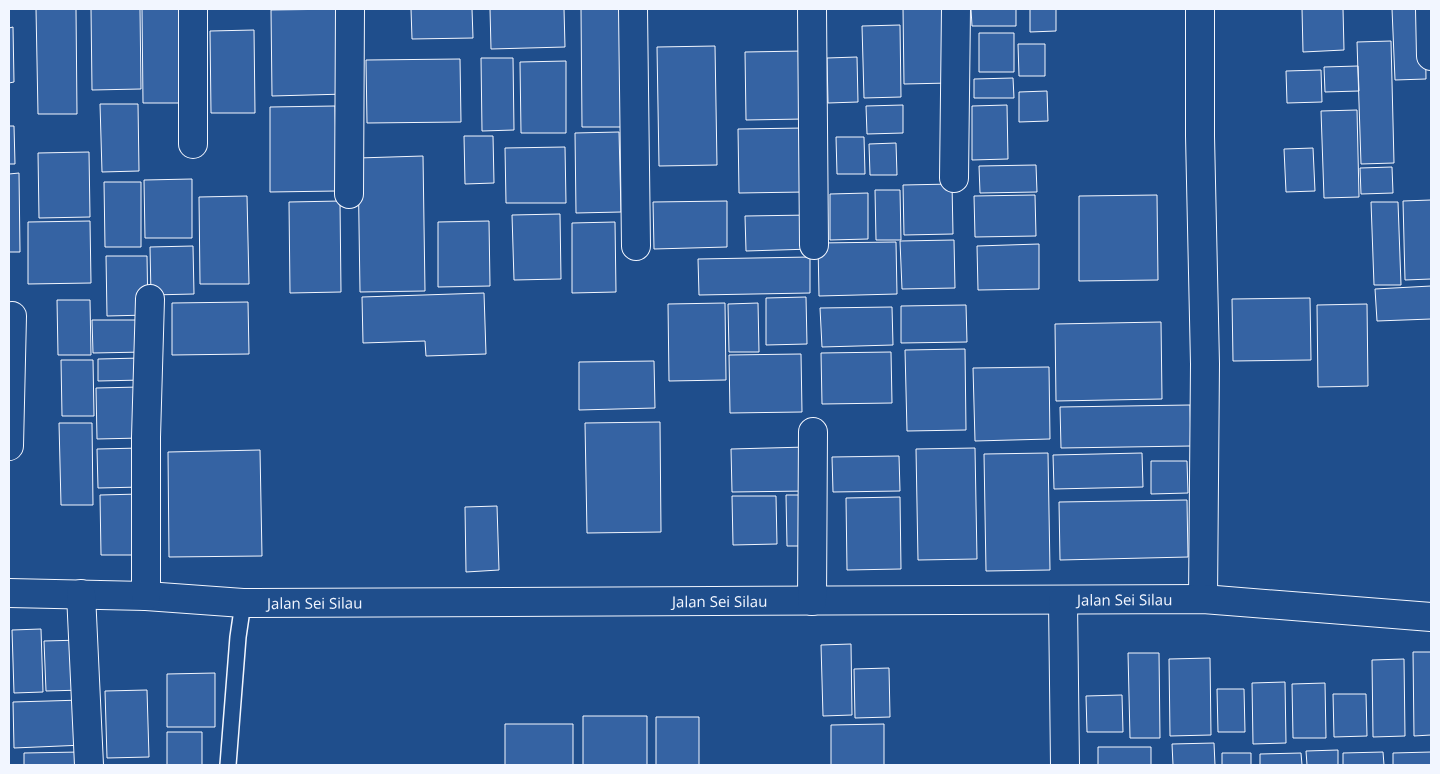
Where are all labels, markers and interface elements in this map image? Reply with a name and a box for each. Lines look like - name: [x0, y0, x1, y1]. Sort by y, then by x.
- street label: Jalan Sei Silau: [1075, 589, 1172, 610]
- street label: Jalan Sei Silau: [670, 591, 767, 611]
- street label: Jalan Sei Silau: [265, 593, 362, 613]

